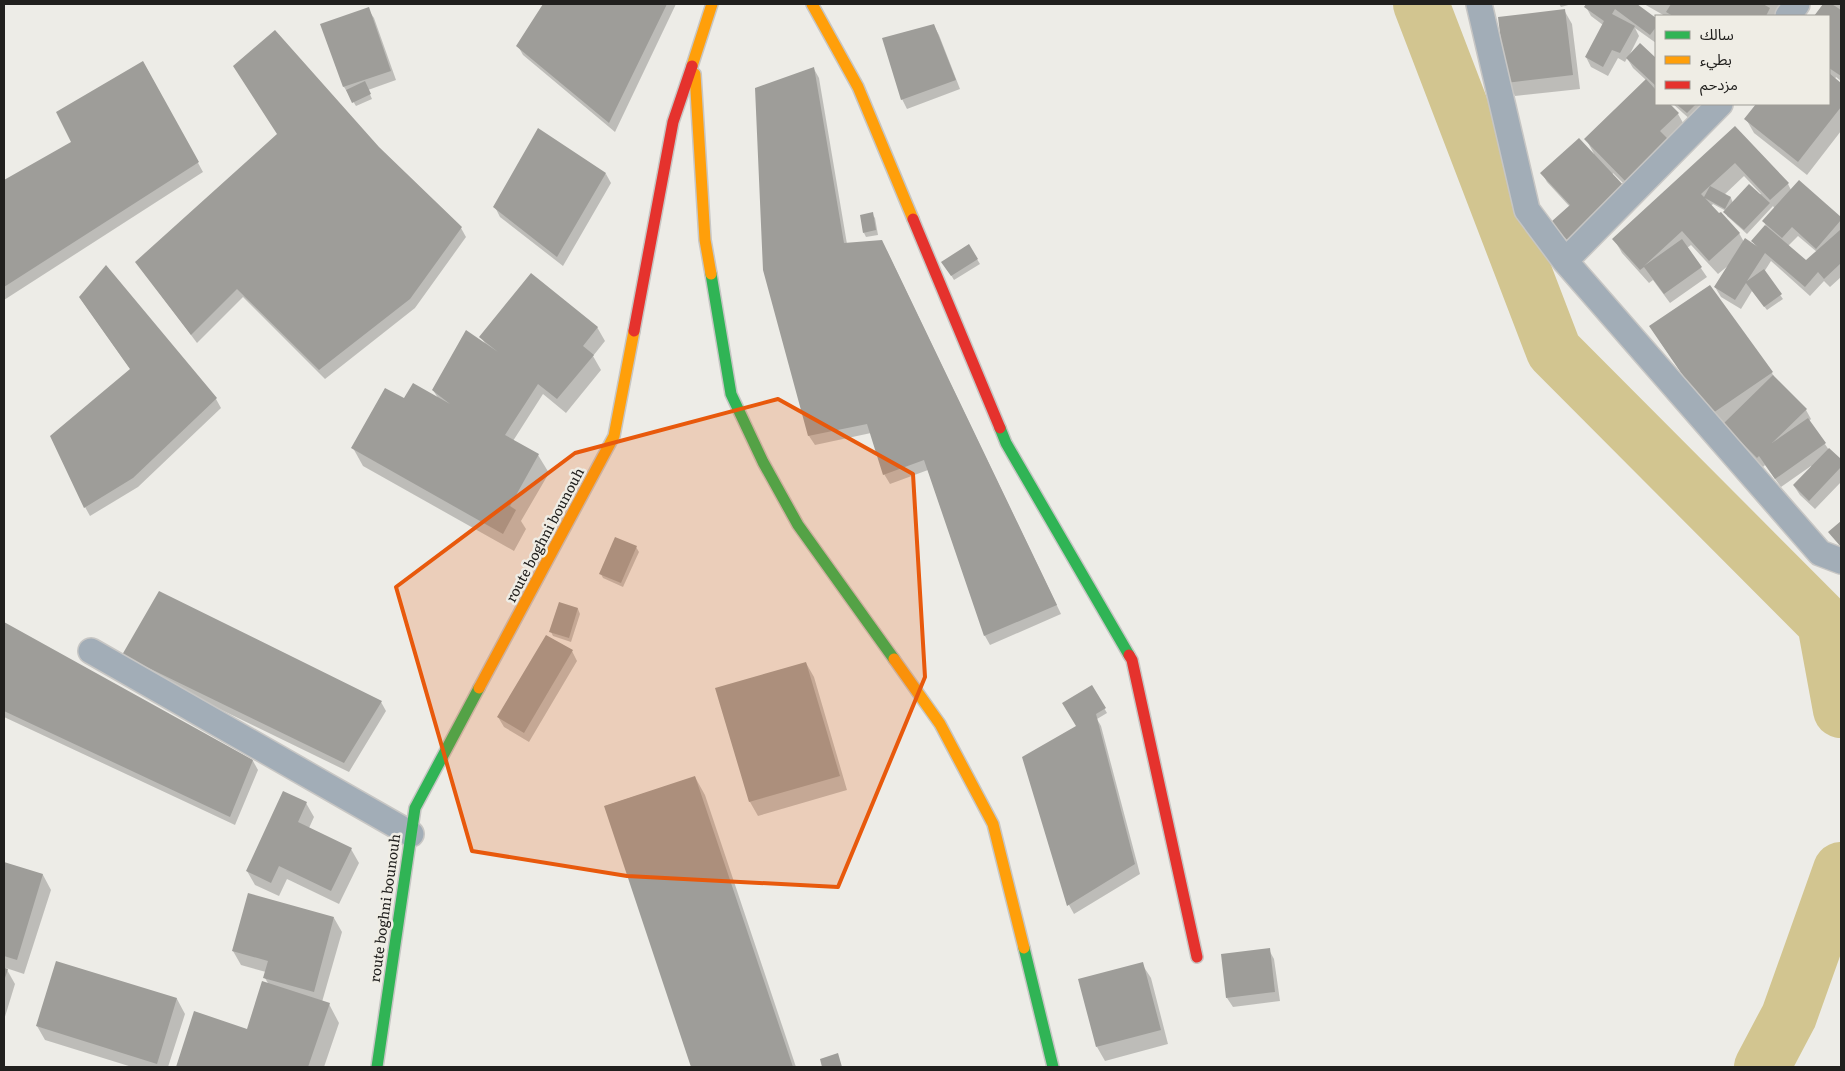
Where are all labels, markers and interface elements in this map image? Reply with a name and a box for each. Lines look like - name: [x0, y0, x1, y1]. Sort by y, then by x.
- legend: [1655, 15, 1830, 105]
- text: سالك: [1700, 22, 1734, 45]
- text: بطيء: [1700, 47, 1732, 71]
- text: مزدحم: [1700, 72, 1738, 96]
- street label: route boghni bounouh: [500, 464, 588, 605]
- street label: route boghni bounouh: [364, 832, 404, 983]

